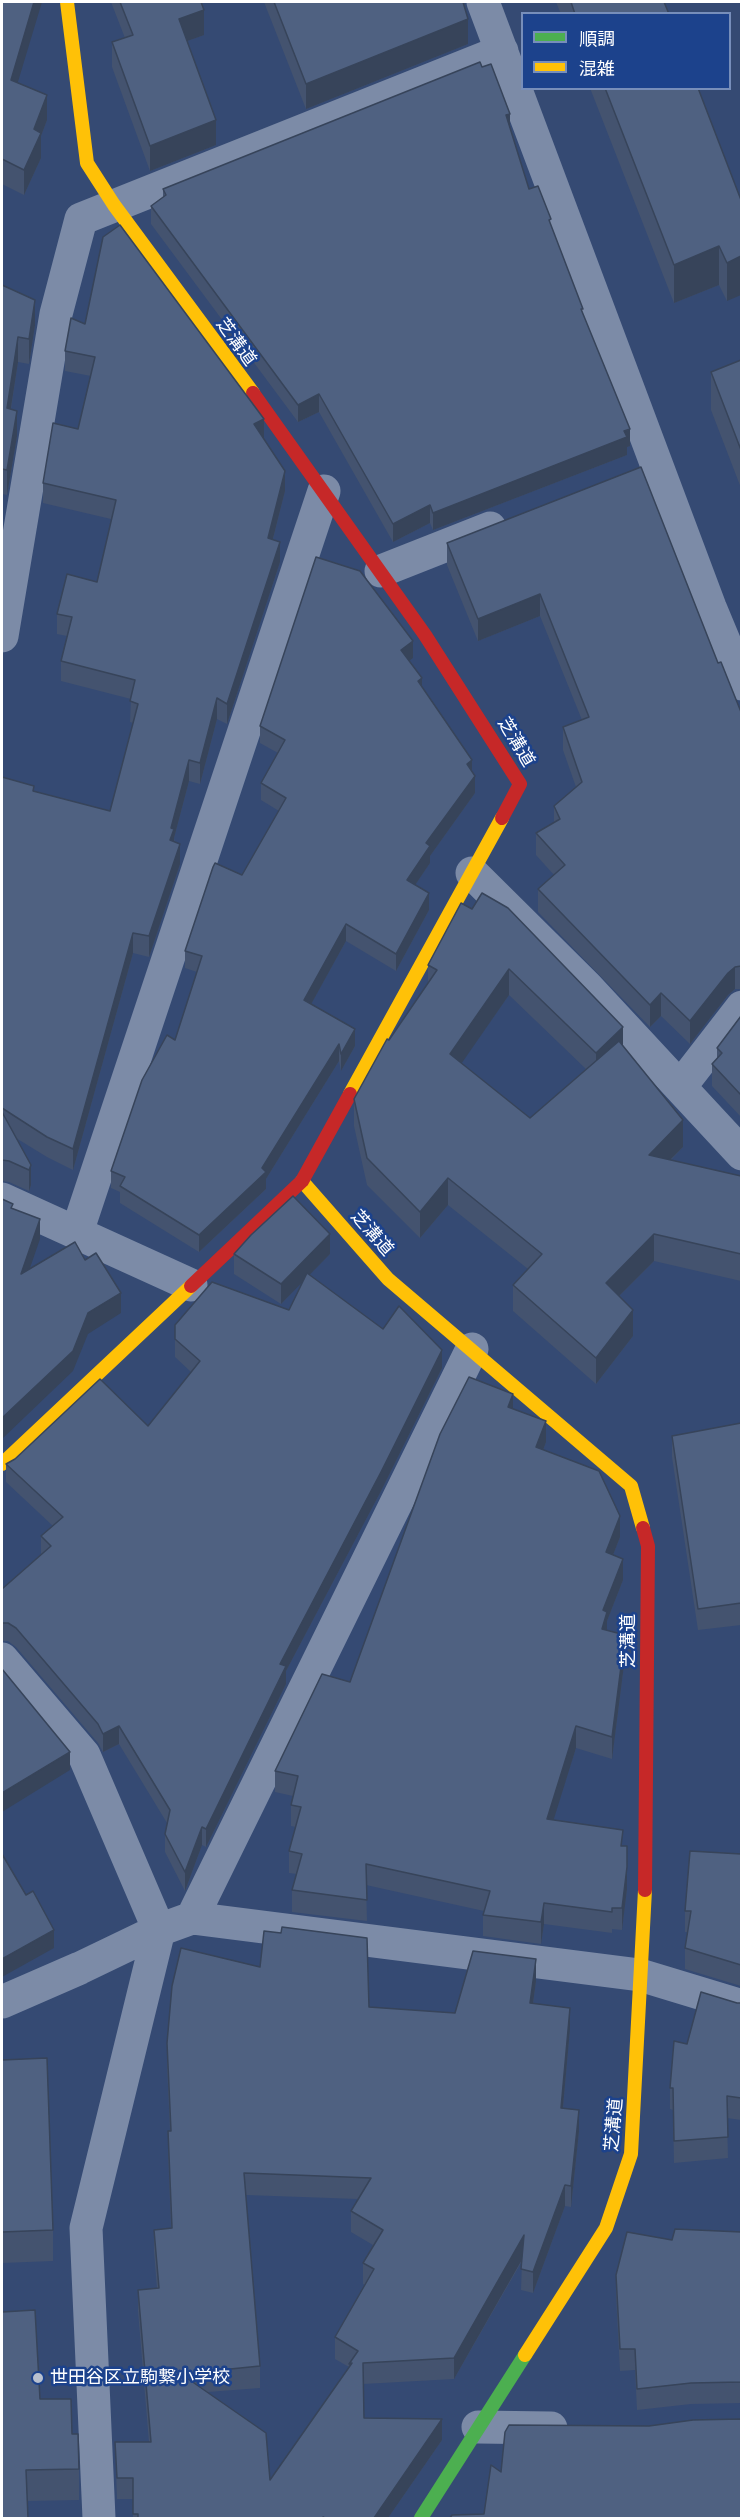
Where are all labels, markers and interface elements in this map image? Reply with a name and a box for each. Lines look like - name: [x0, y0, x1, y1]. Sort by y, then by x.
- legend: [521, 12, 731, 90]
- text: 順調: [579, 31, 615, 49]
- text: 混雑: [579, 61, 615, 79]
- street label: 芝溝道: [211, 314, 261, 370]
- street label: 芝溝道: [493, 713, 539, 771]
- street label: 芝溝道: [346, 1206, 398, 1260]
- street label: 芝溝道: [618, 1614, 640, 1668]
- street label: 芝溝道: [601, 2097, 627, 2153]
- place label: 世田谷区立駒繋小学校: [50, 2367, 230, 2389]
- marker: 世田谷区立駒繋小学校: [31, 2371, 45, 2385]

